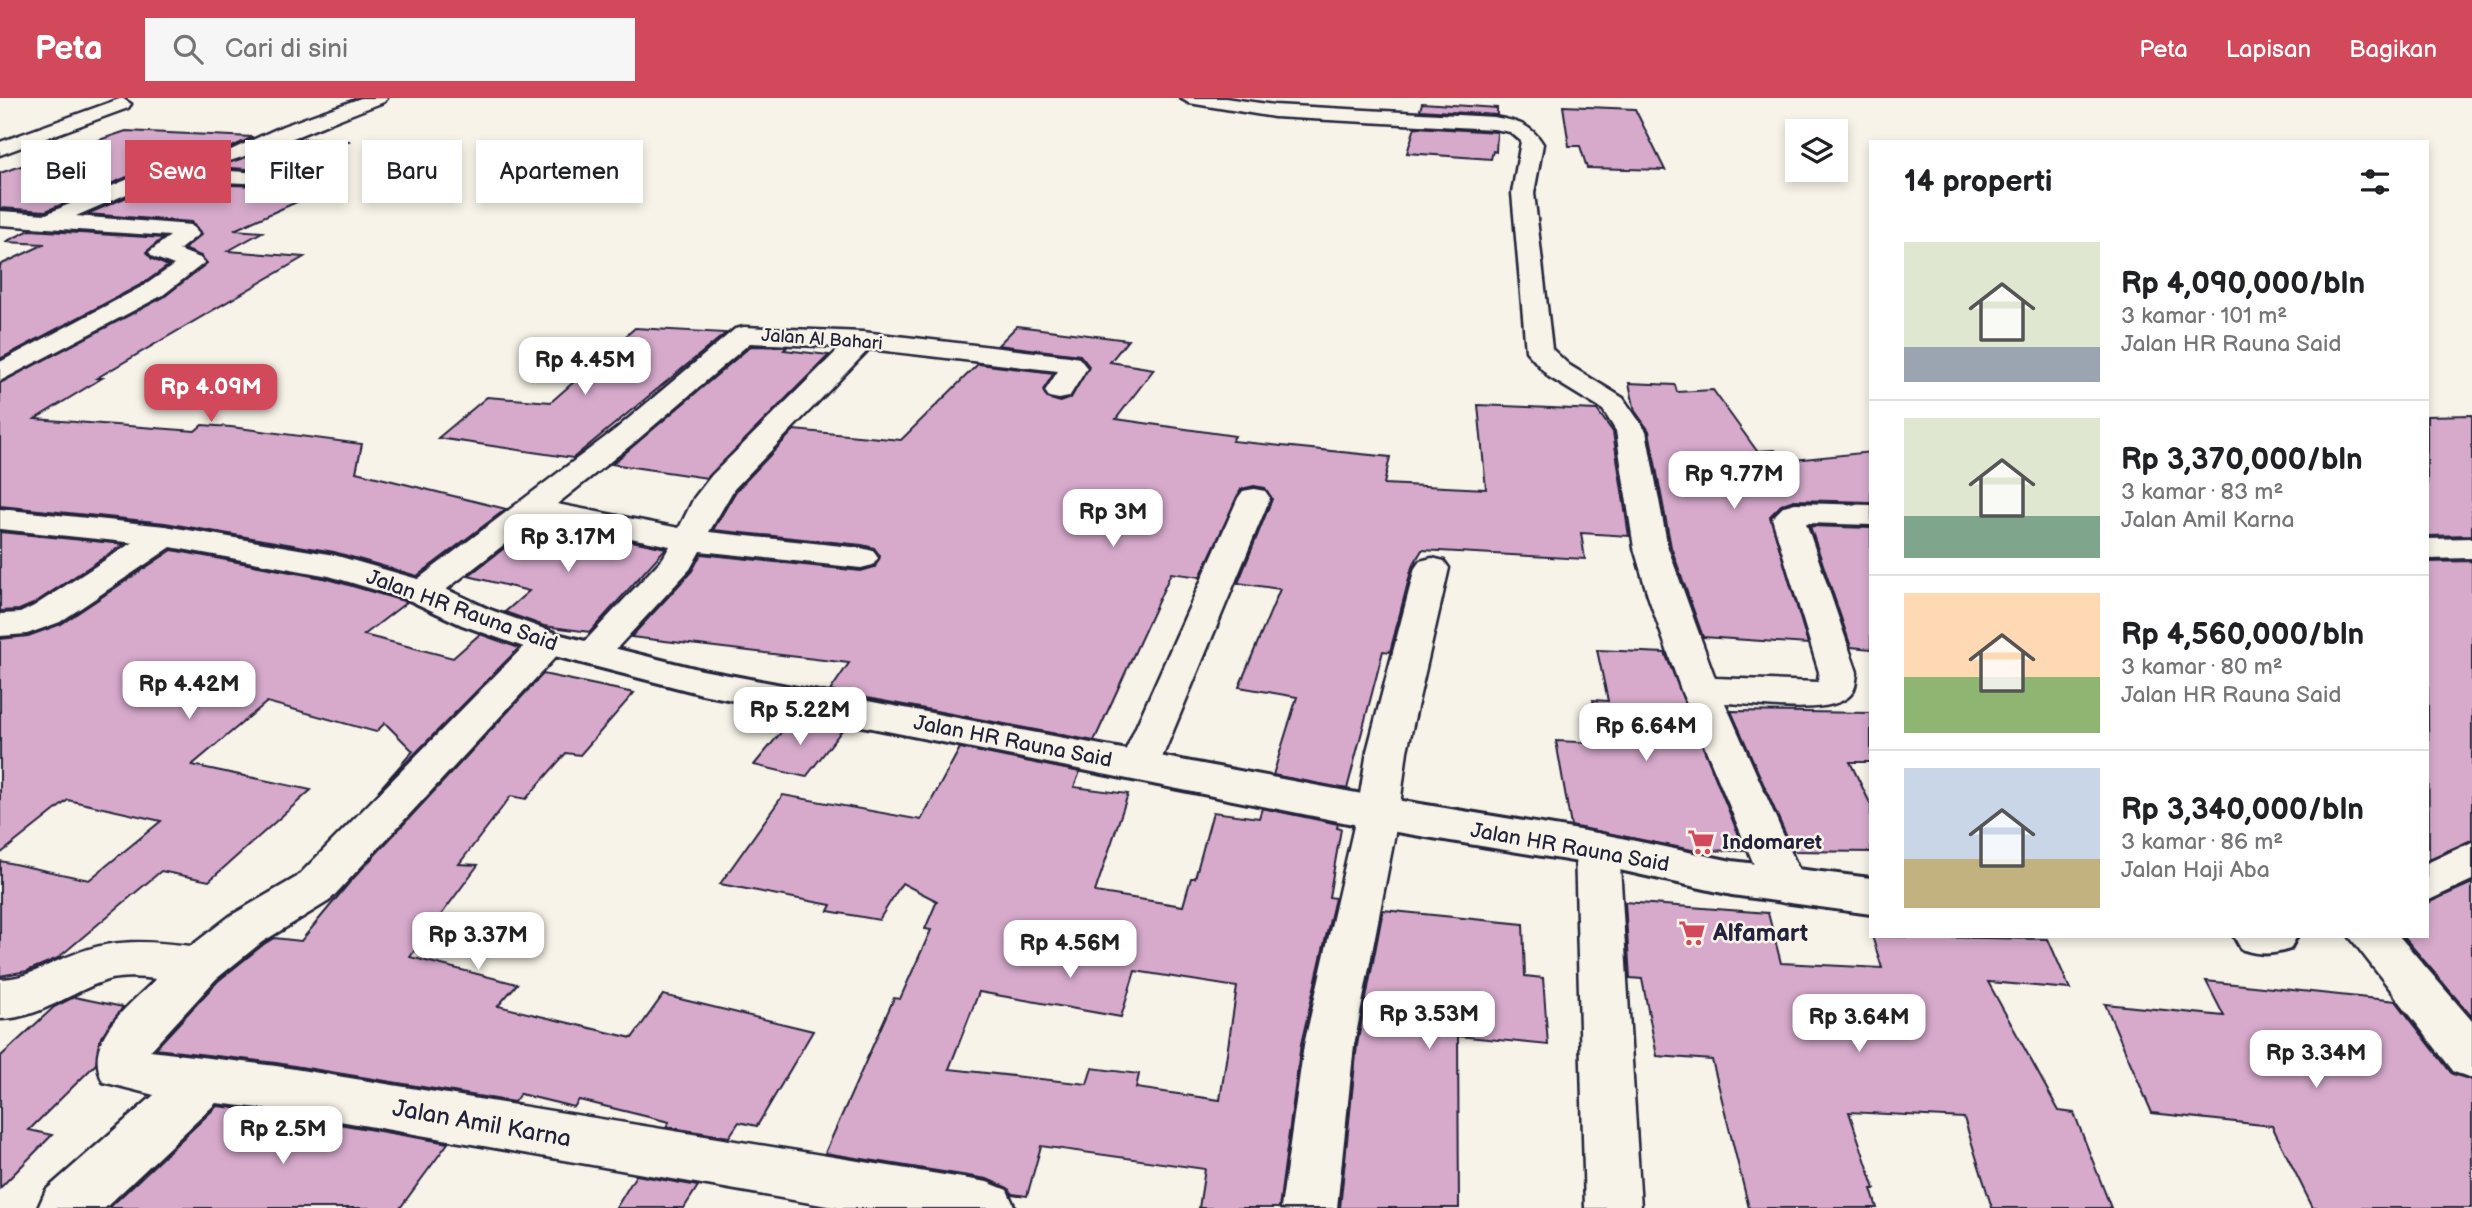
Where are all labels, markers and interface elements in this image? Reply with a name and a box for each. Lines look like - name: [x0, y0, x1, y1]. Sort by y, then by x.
- search box: [145, 18, 635, 81]
- text: Peta: [35, 29, 103, 69]
- icon: search: [169, 30, 207, 68]
- text: Cari di sini: [225, 34, 348, 65]
- text: Peta: [2139, 35, 2188, 64]
- text: Lapisan: [2226, 35, 2311, 64]
- text: Bagikan: [2349, 35, 2437, 64]
- map controls: [1785, 119, 1848, 182]
- button: layers: [1785, 119, 1848, 182]
- chip: Beli: [21, 140, 111, 203]
- chip: Sewa: [125, 140, 231, 203]
- chip: Filter: [245, 140, 348, 203]
- chip: Baru: [362, 140, 462, 203]
- chip: Apartemen: [476, 140, 643, 203]
- icon: filters: [2356, 163, 2394, 201]
- text: 14 properti: [1904, 164, 2052, 200]
- text: Rp 4,090,000/bln: [2121, 266, 2365, 302]
- icon: home: [1960, 270, 2044, 354]
- text: 3 kamar · 101 m²: [2121, 302, 2287, 330]
- street label: Jalan Al Bahari: [761, 325, 883, 354]
- text: Jalan HR Rauna Said: [2121, 330, 2342, 358]
- pin: Rp 4.45M: [513, 338, 657, 397]
- text: Rp 4.45M: [535, 346, 635, 374]
- pin: Rp 4.09M: [139, 364, 283, 424]
- text: Rp 4.09M: [160, 373, 262, 401]
- text: Rp 3,370,000/bln: [2121, 442, 2363, 478]
- icon: home: [1960, 446, 2044, 530]
- pin: Rp 9.77M: [1662, 452, 1806, 511]
- text: Rp 9.77M: [1685, 460, 1783, 488]
- text: 3 kamar · 83 m²: [2121, 478, 2283, 506]
- pin: Rp 3M: [1064, 490, 1162, 549]
- text: Rp 3M: [1079, 498, 1147, 526]
- text: Jalan Amil Karna: [2121, 506, 2294, 534]
- pin: Rp 3.17M: [496, 514, 640, 574]
- text: Rp 3.17M: [520, 523, 616, 551]
- street label: Jalan HR Rauna Said: [363, 564, 561, 657]
- text: Rp 4,560,000/bln: [2121, 617, 2364, 653]
- icon: home: [1960, 621, 2044, 705]
- text: 3 kamar · 80 m²: [2121, 653, 2283, 681]
- pin: Rp 4.42M: [117, 662, 261, 721]
- text: Rp 4.42M: [139, 670, 239, 698]
- text: Jalan HR Rauna Said: [2121, 681, 2342, 709]
- pin: Rp 5.22M: [728, 688, 872, 747]
- text: Rp 5.22M: [750, 696, 850, 724]
- pin: Rp 6.64M: [1574, 704, 1718, 763]
- street label: Jalan HR Rauna Said: [912, 710, 1114, 773]
- text: Rp 6.64M: [1595, 712, 1697, 740]
- text: Rp 3,340,000/bln: [2121, 792, 2364, 828]
- icon: home: [1960, 796, 2044, 880]
- street label: Jalan HR Rauna Said: [1469, 818, 1671, 877]
- supermarket icon: Indomaret: [1686, 827, 1716, 857]
- text: 3 kamar · 86 m²: [2121, 828, 2283, 856]
- place label: Indomaret: [1722, 830, 1822, 855]
- text: Jalan Haji Aba: [2121, 856, 2270, 884]
- pin: Rp 3.37M: [406, 912, 550, 972]
- supermarket icon: Alfamart: [1677, 918, 1707, 948]
- place label: Alfamart: [1712, 919, 1808, 948]
- pin: Rp 4.56M: [998, 920, 1142, 980]
- text: Rp 3.37M: [428, 921, 528, 949]
- text: Rp 4.56M: [1020, 929, 1120, 957]
- pin: Rp 3.53M: [1357, 992, 1501, 1051]
- pin: Rp 3.64M: [1787, 995, 1931, 1054]
- text: Rp 3.53M: [1379, 1000, 1479, 1028]
- text: Rp 3.64M: [1809, 1003, 1909, 1031]
- pin: Rp 3.34M: [2244, 1030, 2388, 1090]
- text: Rp 3.34M: [2266, 1039, 2366, 1067]
- street label: Jalan Amil Karna: [390, 1094, 574, 1153]
- pin: Rp 2.5M: [218, 1107, 348, 1166]
- text: Rp 2.5M: [239, 1115, 327, 1143]

